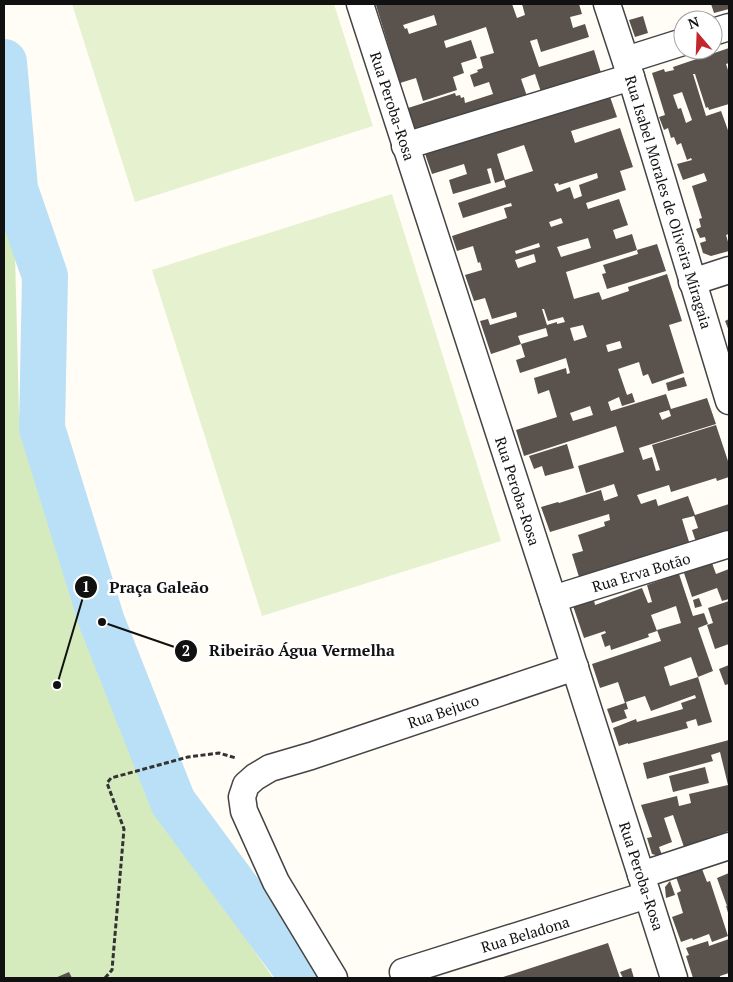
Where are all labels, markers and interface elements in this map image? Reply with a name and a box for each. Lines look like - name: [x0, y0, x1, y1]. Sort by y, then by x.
- north arrow: [673, 10, 723, 60]
- text: N: [685, 11, 702, 33]
- street label: Rua Peroba-Rosa: [366, 49, 420, 163]
- street label: Rua Isabel Morales de Oliveira Miragaia: [621, 73, 717, 332]
- street label: Rua Peroba-Rosa: [491, 434, 545, 548]
- street label: Rua Erva Botão: [589, 548, 693, 596]
- callout: Praça Galeão: [74, 572, 218, 603]
- text: 1: [82, 576, 90, 596]
- text: Praça Galeão: [109, 576, 209, 598]
- callout: Ribeirão Água Vermelha: [174, 635, 405, 666]
- text: Ribeirão Água Vermelha: [209, 639, 395, 661]
- text: 2: [182, 640, 190, 660]
- street label: Rua Bejuco: [405, 689, 481, 733]
- street label: Rua Peroba-Rosa: [615, 819, 669, 933]
- street label: Rua Beladona: [478, 911, 572, 957]

